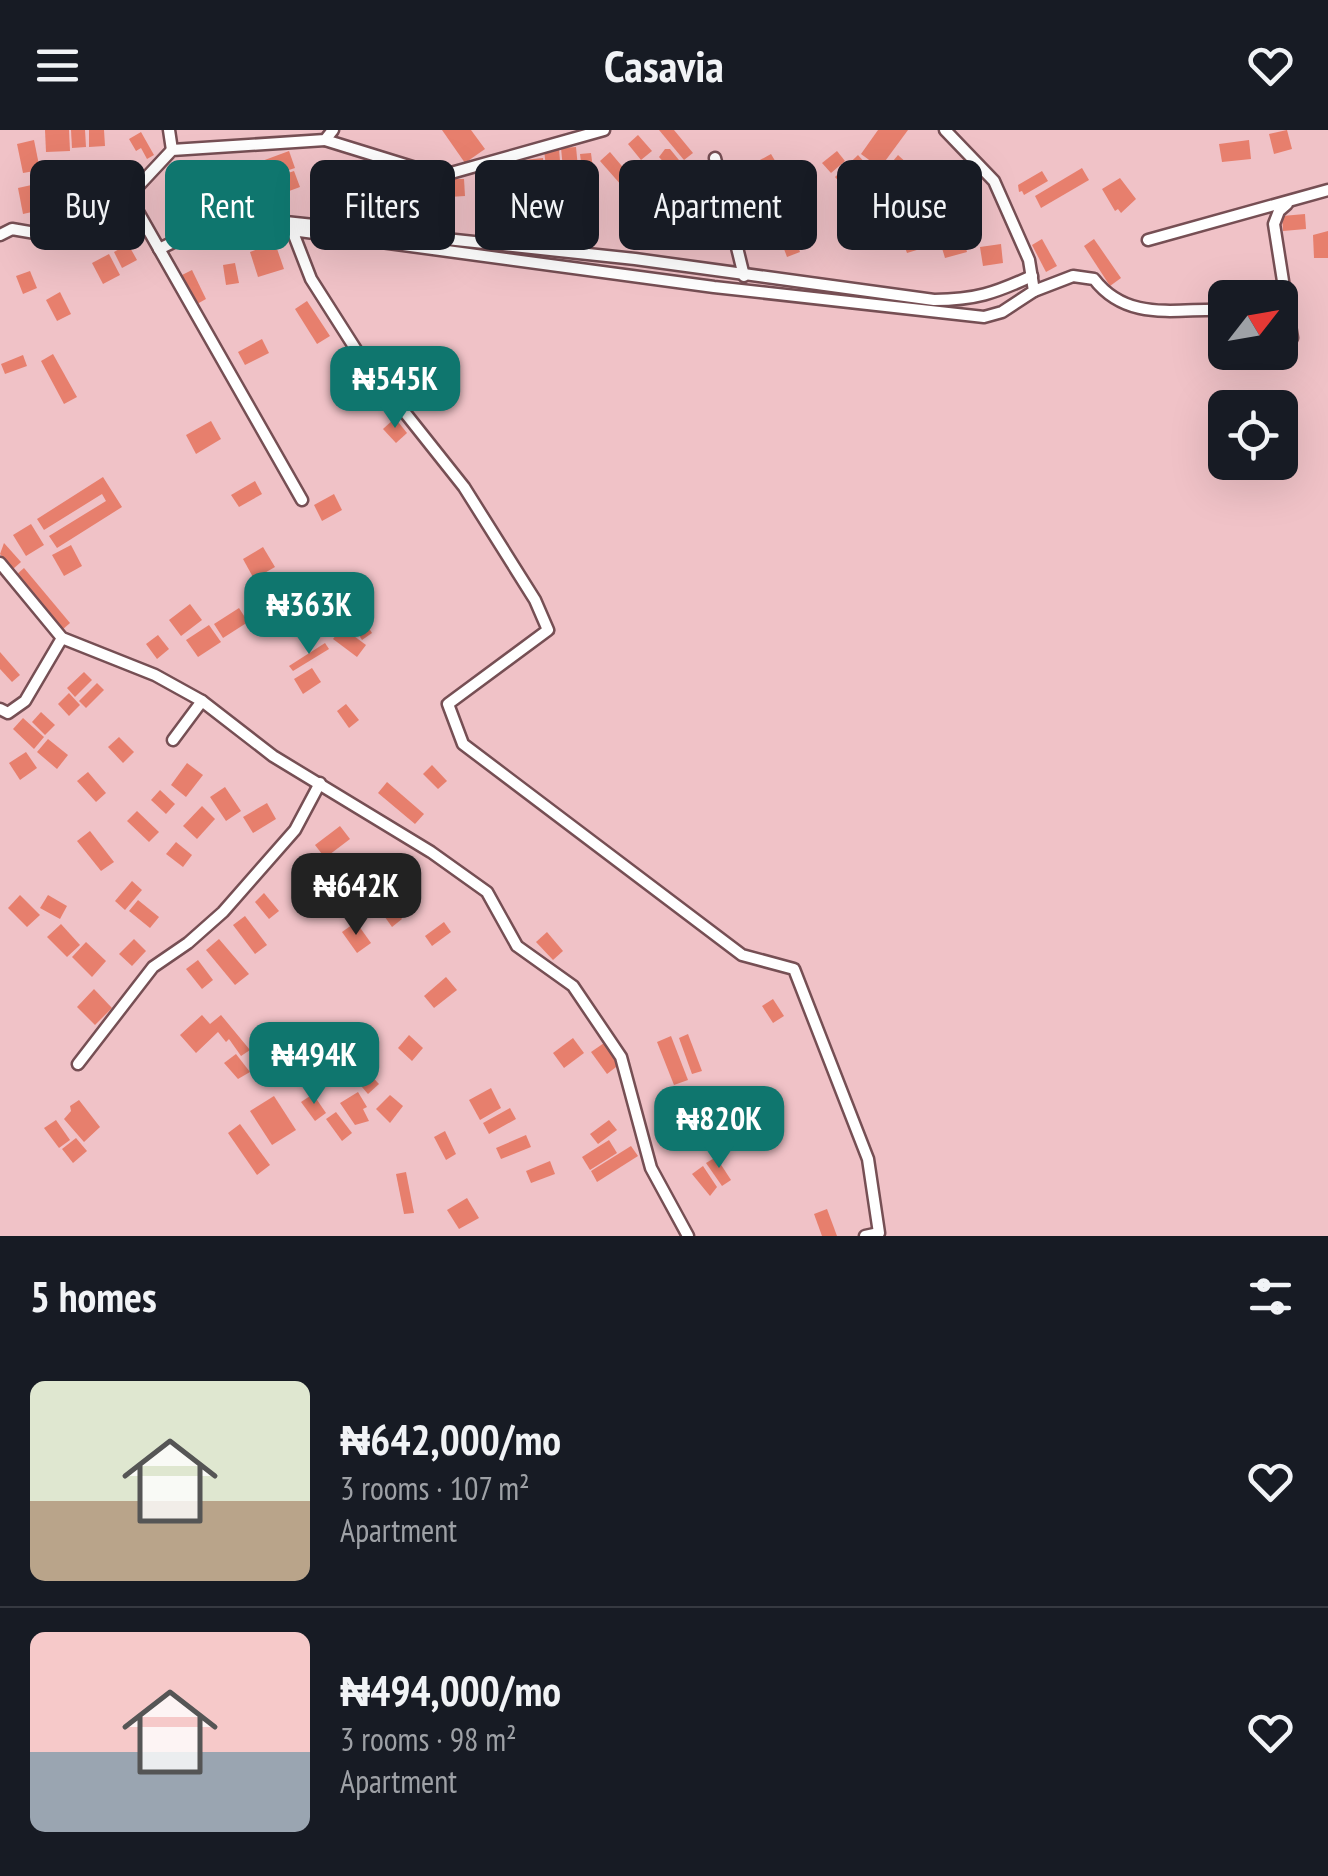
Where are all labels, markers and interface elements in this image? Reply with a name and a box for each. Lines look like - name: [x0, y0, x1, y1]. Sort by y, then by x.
- text: Casavia: [604, 36, 724, 94]
- icon: menu: [30, 38, 85, 93]
- icon: heart: [1243, 38, 1298, 93]
- chip: Buy: [30, 160, 145, 250]
- chip: Rent: [165, 160, 290, 250]
- chip: Filters: [310, 160, 455, 250]
- chip: New: [475, 160, 599, 250]
- chip: Apartment: [619, 160, 817, 250]
- chip: House: [837, 160, 982, 250]
- north arrow: [1208, 280, 1298, 370]
- map controls: [1208, 280, 1298, 480]
- pin: ₦545K: [325, 346, 465, 431]
- text: ₦545K: [352, 357, 438, 399]
- button: locate: [1208, 390, 1298, 480]
- pin: ₦363K: [239, 572, 379, 657]
- text: ₦363K: [266, 583, 352, 625]
- pin: ₦642K: [286, 853, 426, 938]
- text: ₦642K: [313, 864, 399, 906]
- pin: ₦494K: [244, 1022, 384, 1107]
- text: ₦494K: [271, 1033, 357, 1075]
- pin: ₦820K: [649, 1086, 789, 1171]
- text: ₦820K: [676, 1097, 762, 1139]
- text: 5 homes: [30, 1269, 157, 1324]
- icon: filters: [1243, 1269, 1298, 1324]
- text: ₦642,000/mo: [340, 1412, 561, 1467]
- icon: home: [110, 1421, 230, 1541]
- icon: heart: [1243, 1454, 1298, 1509]
- text: 3 rooms · 107 m²: [340, 1467, 530, 1509]
- text: Apartment: [340, 1509, 457, 1551]
- text: ₦494,000/mo: [340, 1663, 561, 1718]
- icon: home: [110, 1672, 230, 1792]
- icon: heart: [1243, 1705, 1298, 1760]
- text: 3 rooms · 98 m²: [340, 1718, 517, 1760]
- text: Apartment: [340, 1760, 457, 1802]

